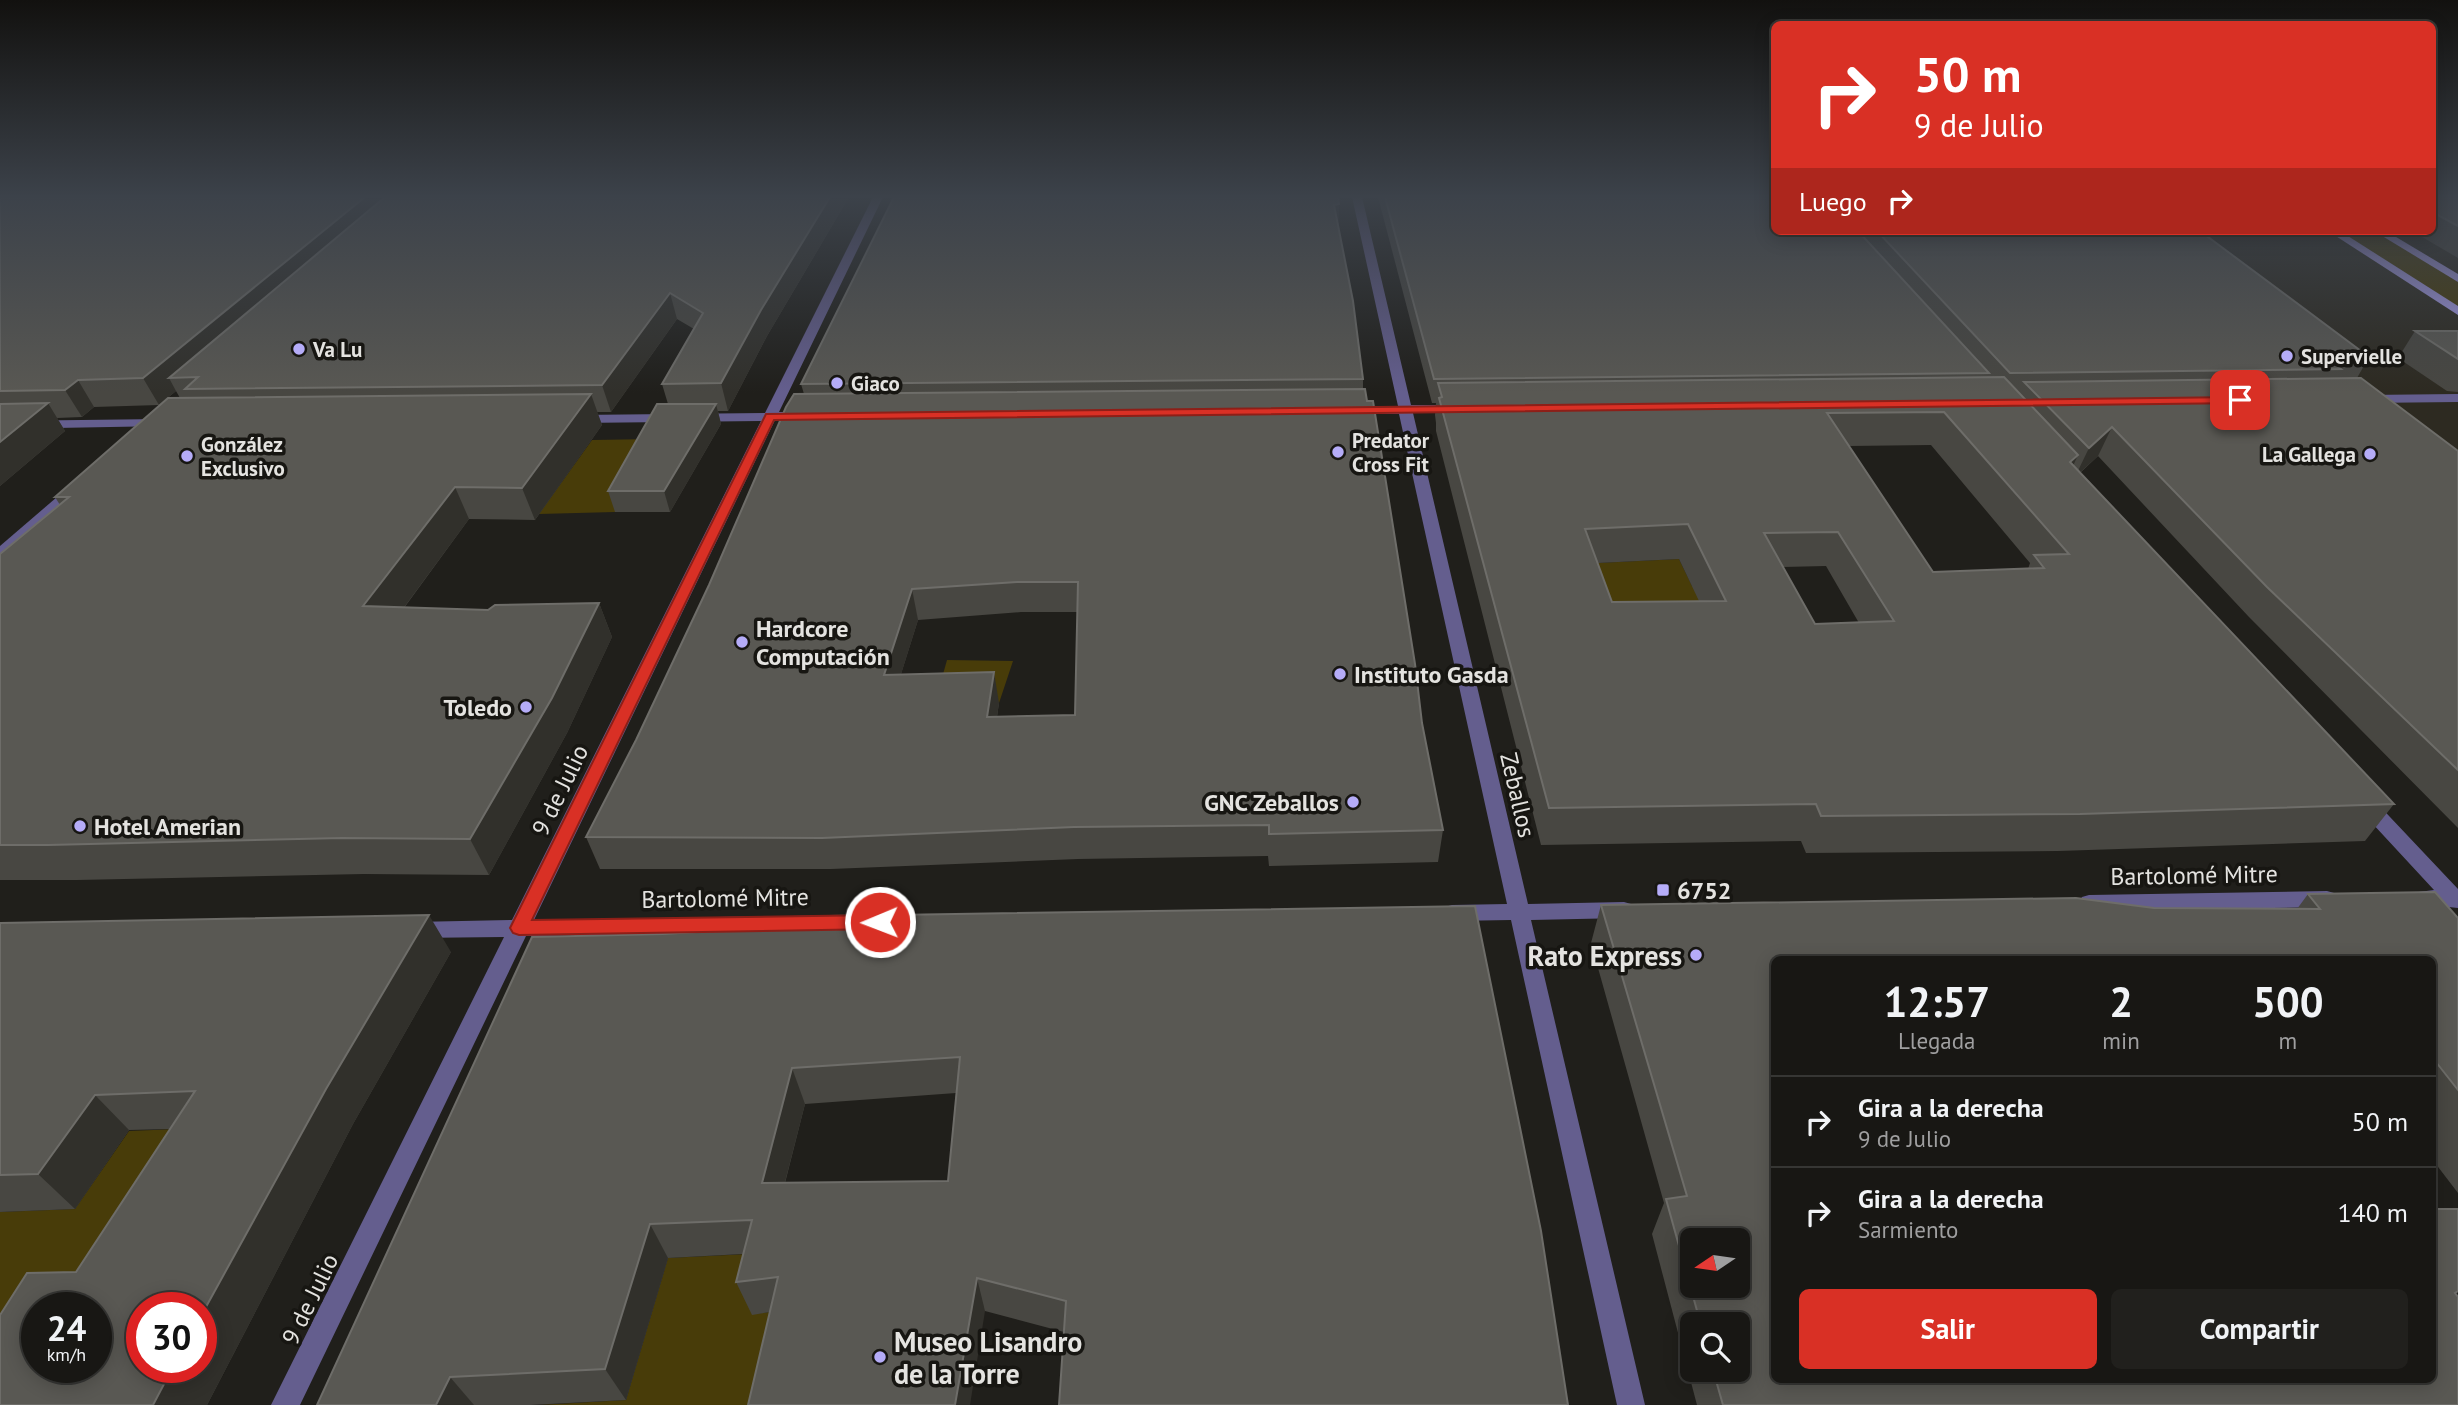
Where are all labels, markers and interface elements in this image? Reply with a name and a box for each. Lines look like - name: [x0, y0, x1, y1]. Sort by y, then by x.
- text: 50 m: [1914, 42, 2021, 106]
- icon: right: [1799, 49, 1890, 140]
- text: 9 de Julio: [1914, 104, 2044, 146]
- icon: right: [1881, 182, 1919, 220]
- text: Luego: [1799, 185, 1867, 218]
- place label: Va Lu: [312, 336, 362, 363]
- marker: Va Lu: [291, 341, 307, 357]
- place label: Supervielle: [2301, 343, 2402, 370]
- marker: Supervielle: [2279, 348, 2295, 364]
- place label: Giaco: [851, 370, 900, 397]
- pin: [2210, 370, 2270, 430]
- marker: Giaco: [829, 375, 845, 391]
- icon: arrive: [2221, 381, 2259, 419]
- place label: Predator Cross Fit: [1352, 427, 1430, 478]
- place label: González Exclusivo: [201, 431, 285, 482]
- place label: La Gallega: [2262, 441, 2356, 468]
- marker: Predator Cross Fit: [1330, 444, 1346, 460]
- marker: La Gallega: [2362, 446, 2378, 462]
- marker: González Exclusivo: [179, 448, 195, 464]
- place label: Hardcore Computación: [756, 613, 890, 672]
- marker: Hardcore Computación: [734, 634, 750, 650]
- place label: Instituto Gasda: [1354, 659, 1509, 690]
- marker: Instituto Gasda: [1332, 666, 1348, 682]
- place label: Toledo: [443, 692, 512, 723]
- marker: Toledo: [518, 699, 534, 715]
- street label: 9 de Julio: [525, 740, 595, 840]
- street label: Zeballos: [1493, 750, 1543, 840]
- place label: GNC Zeballos: [1204, 787, 1339, 818]
- marker: GNC Zeballos: [1345, 794, 1361, 810]
- place label: Hotel Amerian: [94, 811, 241, 842]
- marker: Hotel Amerian: [72, 818, 88, 834]
- street label: Bartolomé Mitre: [2110, 858, 2278, 892]
- place label: 6752: [1677, 875, 1731, 906]
- street label: Bartolomé Mitre: [641, 881, 809, 915]
- marker: 6752: [1655, 882, 1671, 898]
- position arrow: [843, 885, 917, 959]
- place label: Rato Express: [1527, 937, 1682, 974]
- marker: Rato Express: [1688, 947, 1704, 963]
- text: 12:57: [1883, 974, 1990, 1029]
- text: 2: [2109, 974, 2133, 1029]
- text: 500: [2252, 974, 2324, 1029]
- text: Llegada: [1898, 1026, 1975, 1055]
- text: min: [2102, 1026, 2140, 1055]
- text: m: [2279, 1026, 2297, 1055]
- text: Gira a la derecha: [1858, 1091, 2044, 1124]
- icon: right: [1799, 1103, 1837, 1141]
- text: 50 m: [2352, 1105, 2408, 1138]
- text: 9 de Julio: [1858, 1124, 1951, 1153]
- text: Gira a la derecha: [1858, 1182, 2044, 1215]
- icon: right: [1799, 1194, 1837, 1232]
- text: 140 m: [2337, 1196, 2408, 1229]
- text: Sarmiento: [1858, 1215, 1958, 1244]
- north arrow: [1680, 1228, 1750, 1298]
- map controls: [1680, 1228, 1750, 1382]
- street label: 9 de Julio: [275, 1249, 345, 1349]
- button: Salir: [1799, 1289, 2097, 1369]
- button: Compartir: [2111, 1289, 2408, 1369]
- speed limit sign: 30: [126, 1292, 217, 1383]
- text: 24: [47, 1305, 86, 1351]
- button: search: [1680, 1312, 1750, 1382]
- place label: Museo Lisandro de la Torre: [894, 1323, 1082, 1392]
- text: km/h: [47, 1343, 86, 1366]
- marker: Museo Lisandro de la Torre: [872, 1349, 888, 1365]

